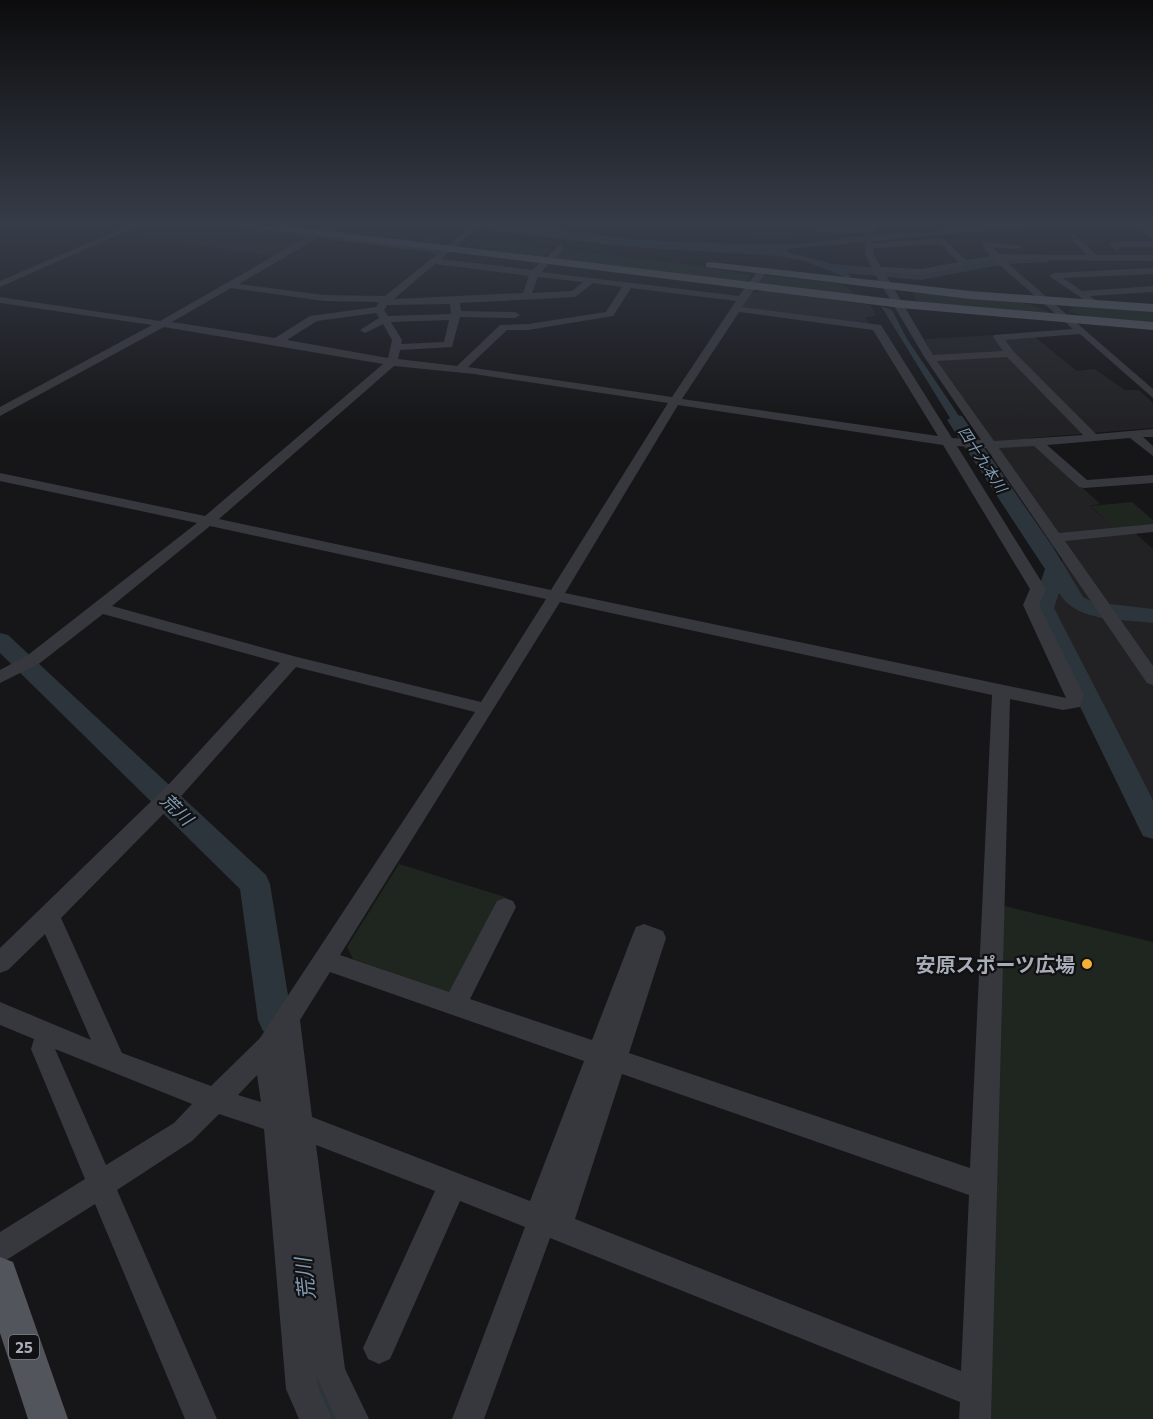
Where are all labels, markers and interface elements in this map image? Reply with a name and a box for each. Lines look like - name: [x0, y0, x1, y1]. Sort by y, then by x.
- water label: 四十九本川: [955, 423, 1012, 497]
- water label: 荒川: [156, 789, 199, 831]
- place label: 安原スポーツ広場: [915, 952, 1075, 976]
- marker: 安原スポーツ広場: [1080, 957, 1094, 971]
- water label: 荒川: [289, 1255, 319, 1301]
- road number: 25: [9, 1335, 39, 1359]

